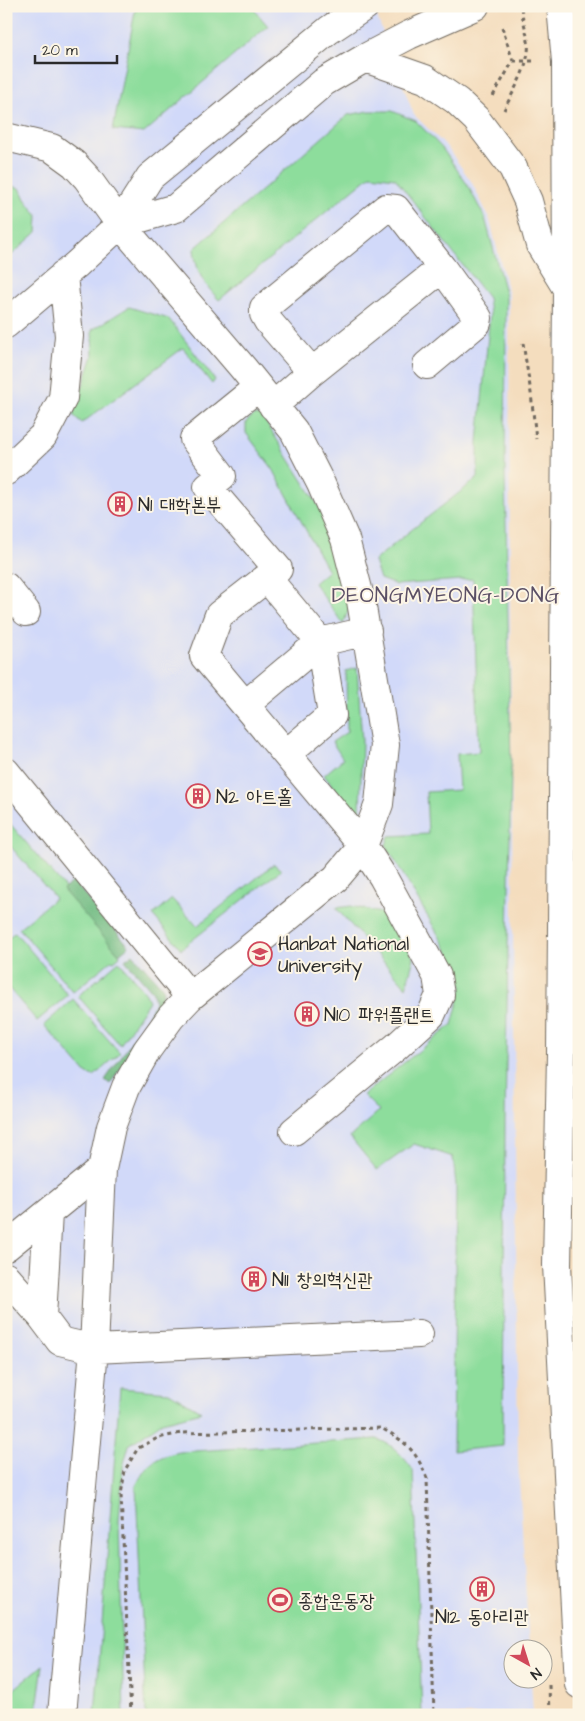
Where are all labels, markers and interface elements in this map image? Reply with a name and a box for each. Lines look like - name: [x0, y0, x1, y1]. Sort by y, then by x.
- scale bar: [35, 32, 118, 64]
- text: 20 m: [42, 40, 78, 61]
- building icon: N1 대학본부: [107, 491, 133, 517]
- place label: N1 대학본부: [138, 492, 221, 519]
- district label: DEONGMYEONG-DONG: [332, 581, 560, 610]
- building icon: N2 아트홀: [185, 783, 211, 809]
- place label: N2 아트홀: [216, 784, 292, 811]
- place label: Hanbat National University: [278, 931, 409, 981]
- school or university icon: Hanbat National University: [247, 941, 273, 967]
- building icon: N10 파워플랜트: [294, 1001, 320, 1027]
- place label: N10 파워플랜트: [324, 1002, 434, 1029]
- building icon: N11 창의혁신관: [241, 1266, 267, 1292]
- place label: N11 창의혁신관: [272, 1267, 373, 1294]
- building icon: N12 동아리관: [469, 1576, 495, 1602]
- sports icon: 종합운동장: [267, 1587, 293, 1613]
- place label: 종합운동장: [298, 1588, 374, 1615]
- place label: N12 동아리관: [435, 1604, 529, 1631]
- north arrow: [502, 1638, 552, 1688]
- text: N: [526, 1663, 545, 1684]

